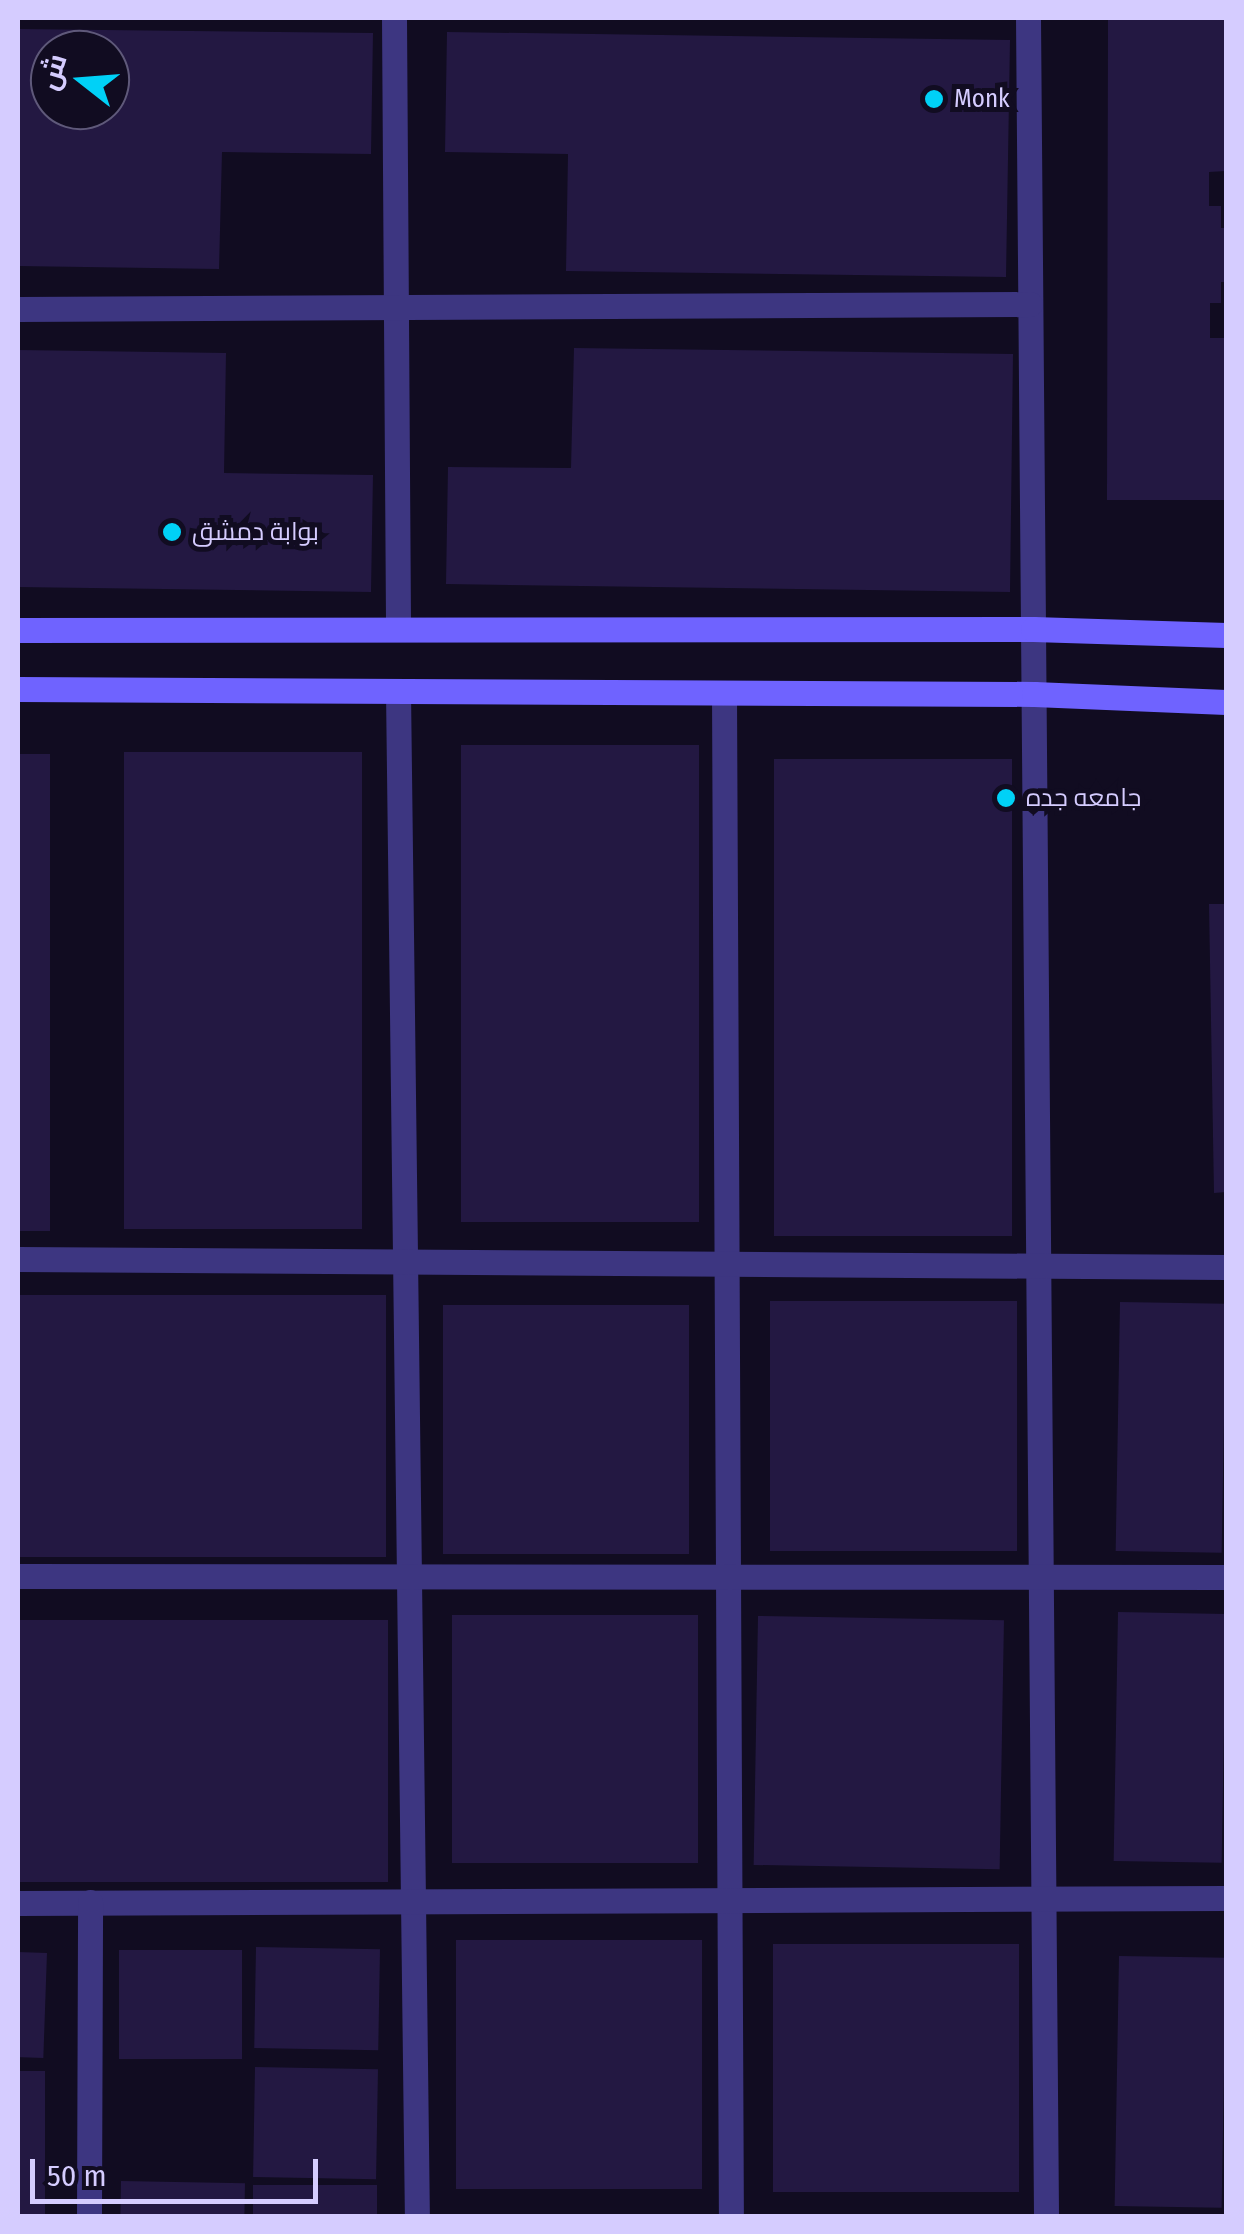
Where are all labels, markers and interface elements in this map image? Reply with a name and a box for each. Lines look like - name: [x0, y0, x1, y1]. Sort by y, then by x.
- north arrow: [30, 30, 130, 130]
- text: ش: [32, 50, 74, 94]
- place label: Monk: [954, 84, 1010, 114]
- marker: Monk: [923, 88, 945, 110]
- place label: بوابة دمشق: [192, 517, 319, 547]
- marker: بوابة دمشق: [161, 521, 183, 543]
- place label: جامعه جده: [1026, 783, 1141, 813]
- marker: جامعه جده: [995, 787, 1017, 809]
- scale bar: [35, 2139, 322, 2201]
- text: 50 m: [47, 2158, 107, 2194]

